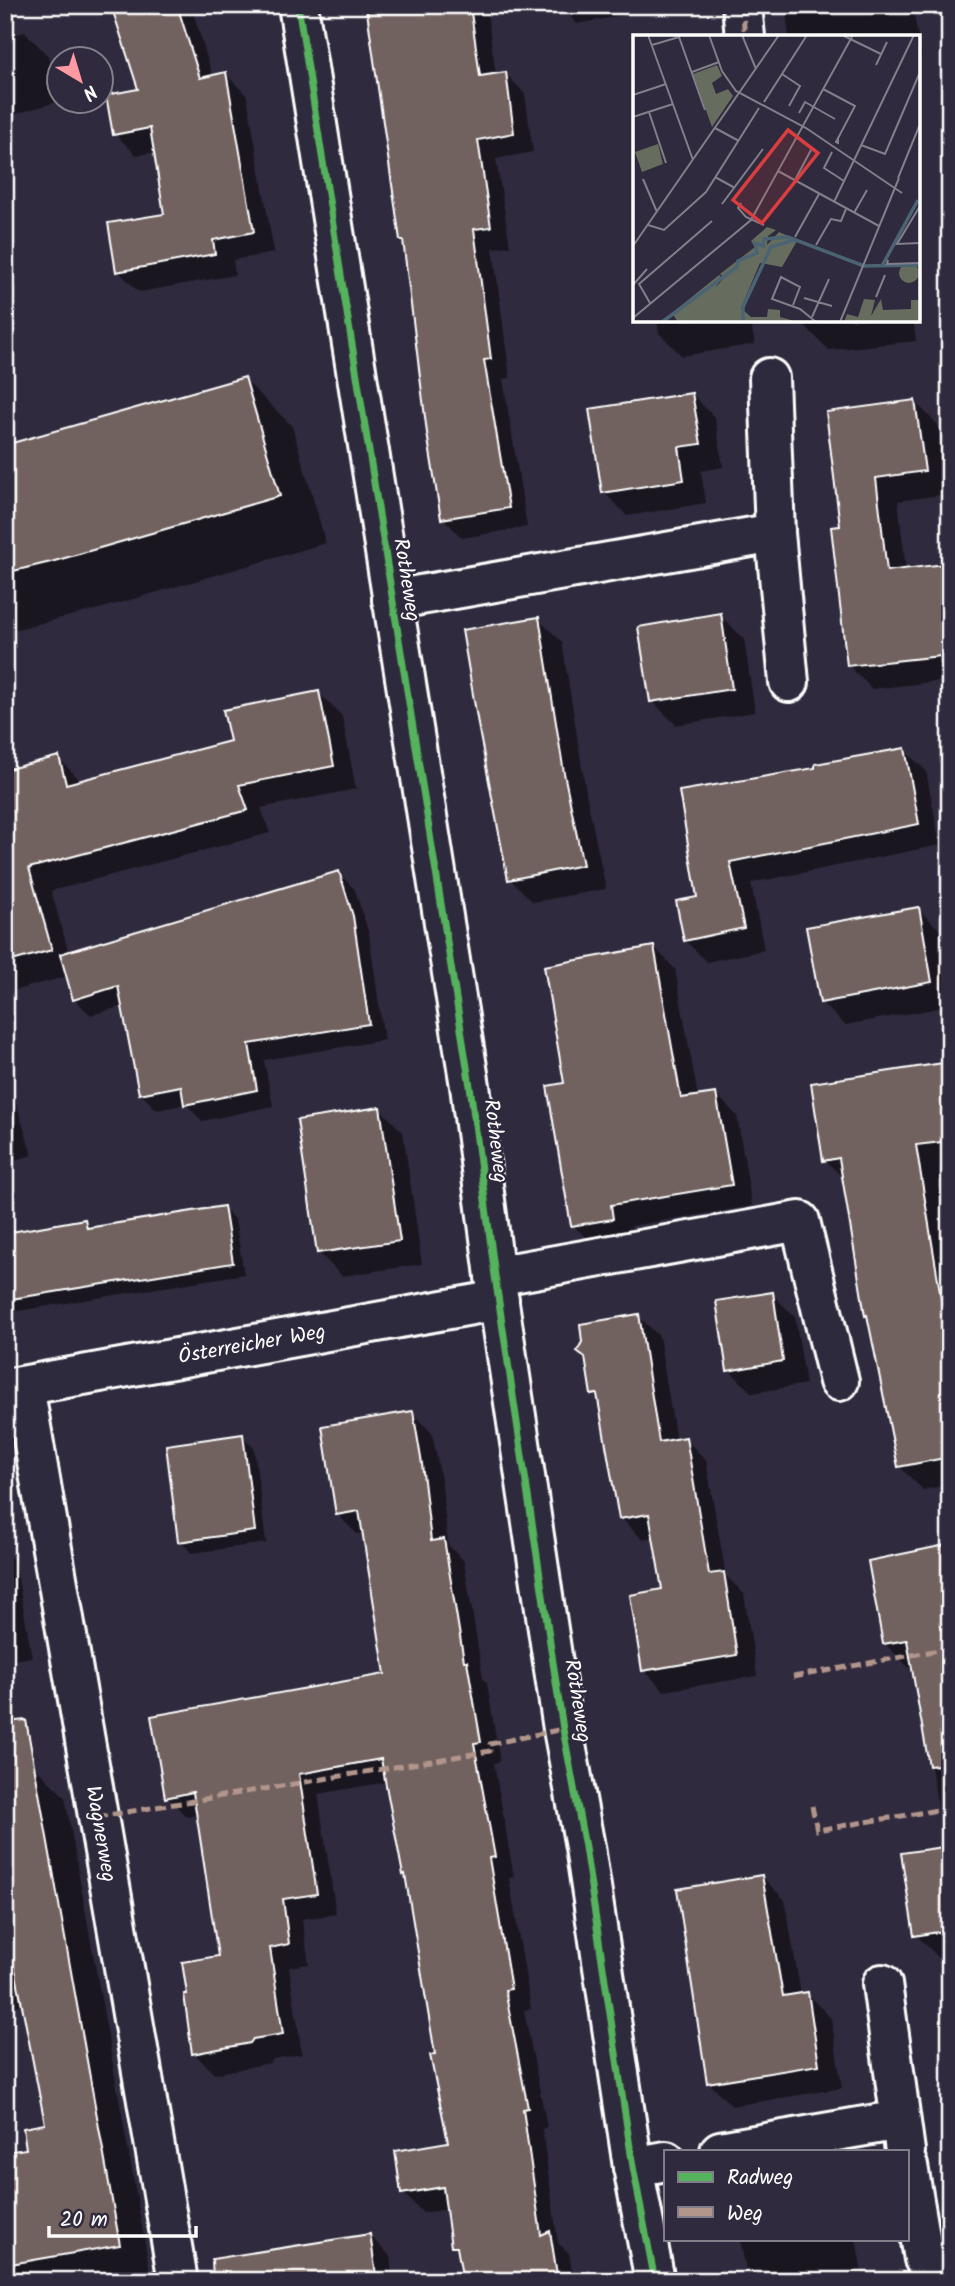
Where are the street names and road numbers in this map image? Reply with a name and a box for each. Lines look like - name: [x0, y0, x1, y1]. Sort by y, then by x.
- street label: Rotheweg: [383, 536, 429, 624]
- street label: Rotheweg: [473, 1097, 517, 1185]
- street label: Österreicher Weg: [176, 1316, 328, 1374]
- street label: Rotheweg: [554, 1657, 600, 1745]
- street label: Wagnerweg: [75, 1783, 125, 1885]

